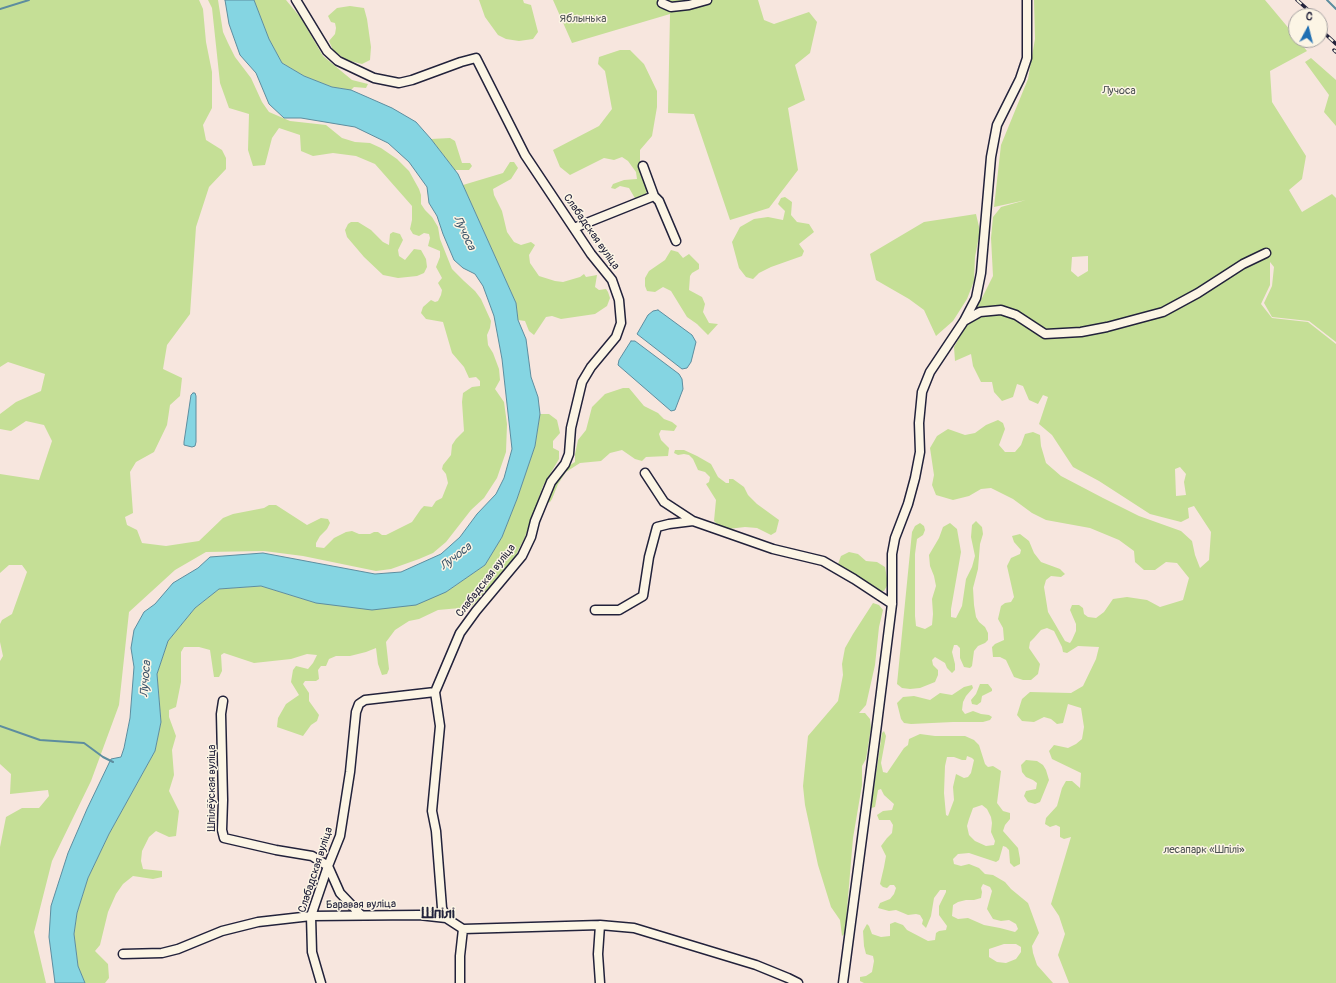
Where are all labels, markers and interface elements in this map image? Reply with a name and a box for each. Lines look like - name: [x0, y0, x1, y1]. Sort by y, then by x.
- north arrow: [1288, 8, 1328, 48]
- text: С: [1305, 10, 1314, 23]
- park label: Яблынька: [560, 12, 606, 26]
- park label: Лучоса: [1102, 84, 1136, 98]
- street label: Слабадская вуліца: [560, 192, 622, 272]
- water label: Лучоса: [450, 213, 478, 253]
- water label: Лучоса: [437, 540, 475, 574]
- street label: Слабадская вуліца: [453, 542, 519, 620]
- water label: Лучоса: [138, 660, 154, 698]
- street label: Шпілёўская вуліца: [205, 745, 219, 831]
- street label: Слабадская вуліца: [296, 826, 336, 914]
- park label: лесапарк «Шпілі»: [1163, 843, 1245, 857]
- street label: Баравая вуліца: [326, 898, 396, 912]
- district label: Шпілі: [421, 905, 455, 923]

